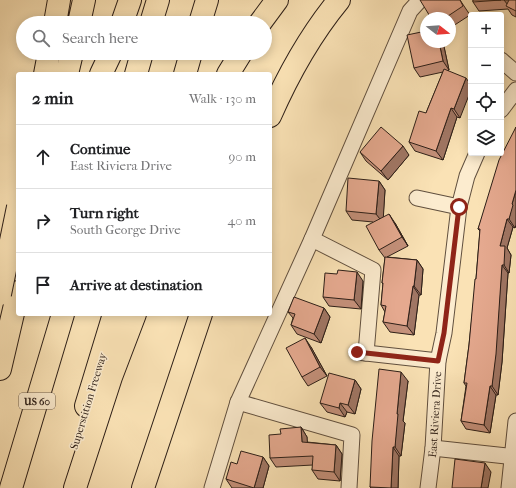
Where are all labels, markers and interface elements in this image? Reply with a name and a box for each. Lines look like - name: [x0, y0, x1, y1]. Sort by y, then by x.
- north arrow: [420, 12, 456, 48]
- map controls: [468, 12, 504, 156]
- button: +: [468, 12, 504, 48]
- search box: [16, 16, 272, 60]
- icon: search: [30, 27, 52, 49]
- text: Search here: [62, 29, 138, 47]
- button: −: [468, 48, 504, 84]
- button: locate: [468, 84, 504, 120]
- text: 2 min: [32, 88, 73, 108]
- text: Walk · 130 m: [189, 91, 256, 106]
- button: layers: [468, 120, 504, 156]
- text: Continue: [70, 140, 130, 158]
- icon: ahead: [32, 146, 54, 168]
- text: 90 m: [228, 149, 256, 164]
- text: East Riviera Drive: [70, 158, 172, 173]
- route start: [450, 198, 468, 216]
- text: Turn right: [70, 204, 139, 222]
- icon: right: [32, 210, 54, 232]
- text: 40 m: [228, 213, 256, 228]
- text: South George Drive: [70, 222, 181, 237]
- icon: arrive: [32, 274, 54, 296]
- text: Arrive at destination: [70, 276, 202, 294]
- route end: [348, 343, 366, 361]
- street label: Superstition Freeway: [68, 350, 110, 451]
- street label: East Riviera Drive: [426, 370, 444, 458]
- road number: US 60: [19, 393, 55, 409]

